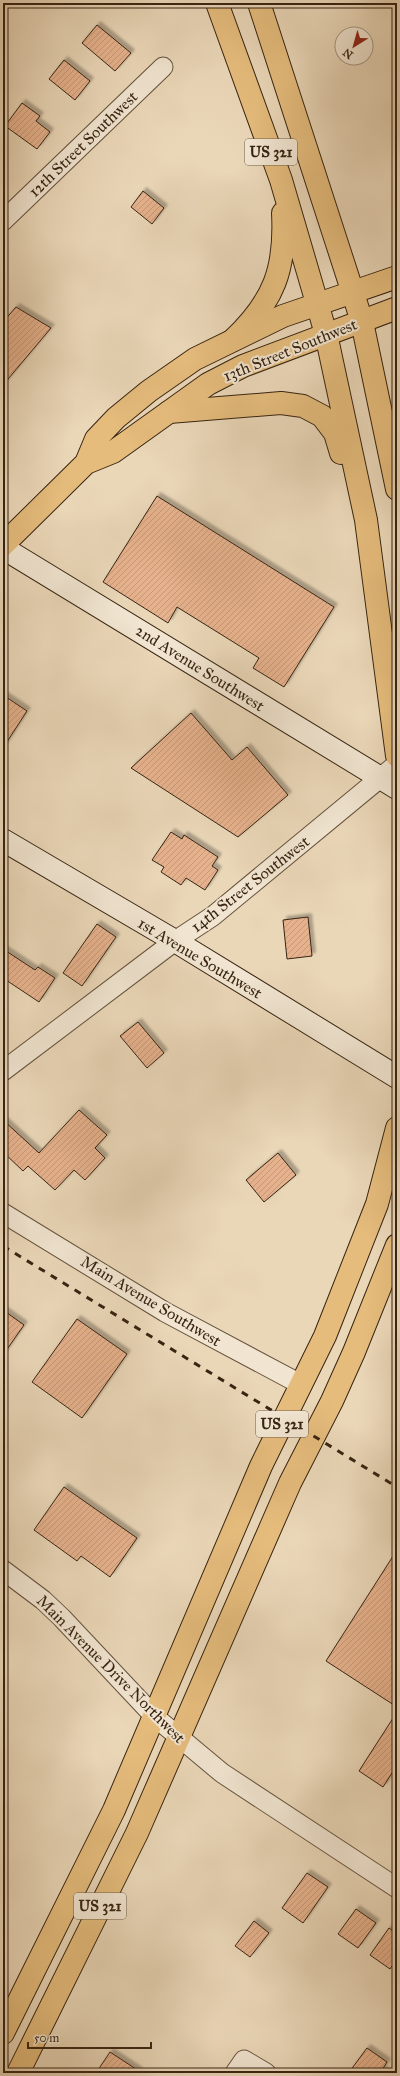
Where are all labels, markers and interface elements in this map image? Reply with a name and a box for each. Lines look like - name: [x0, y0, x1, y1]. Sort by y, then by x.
- north arrow: [334, 26, 374, 66]
- text: N: [340, 45, 356, 62]
- street label: 12th Street Southwest: [25, 87, 142, 201]
- road number: US 321: [245, 139, 297, 165]
- street label: 13th Street Southwest: [220, 314, 360, 386]
- street label: 2nd Avenue Southwest: [132, 621, 268, 716]
- street label: 14th Street Southwest: [187, 832, 313, 936]
- street label: 1st Avenue Southwest: [134, 913, 266, 1003]
- street label: Main Avenue Southwest: [78, 1252, 225, 1351]
- road number: US 321: [256, 1411, 308, 1437]
- street label: Main Avenue Drive Northwest: [33, 1591, 189, 1747]
- road number: US 321: [74, 1893, 126, 1919]
- scale bar: [28, 2024, 151, 2050]
- text: 50 m: [34, 2031, 59, 2045]

